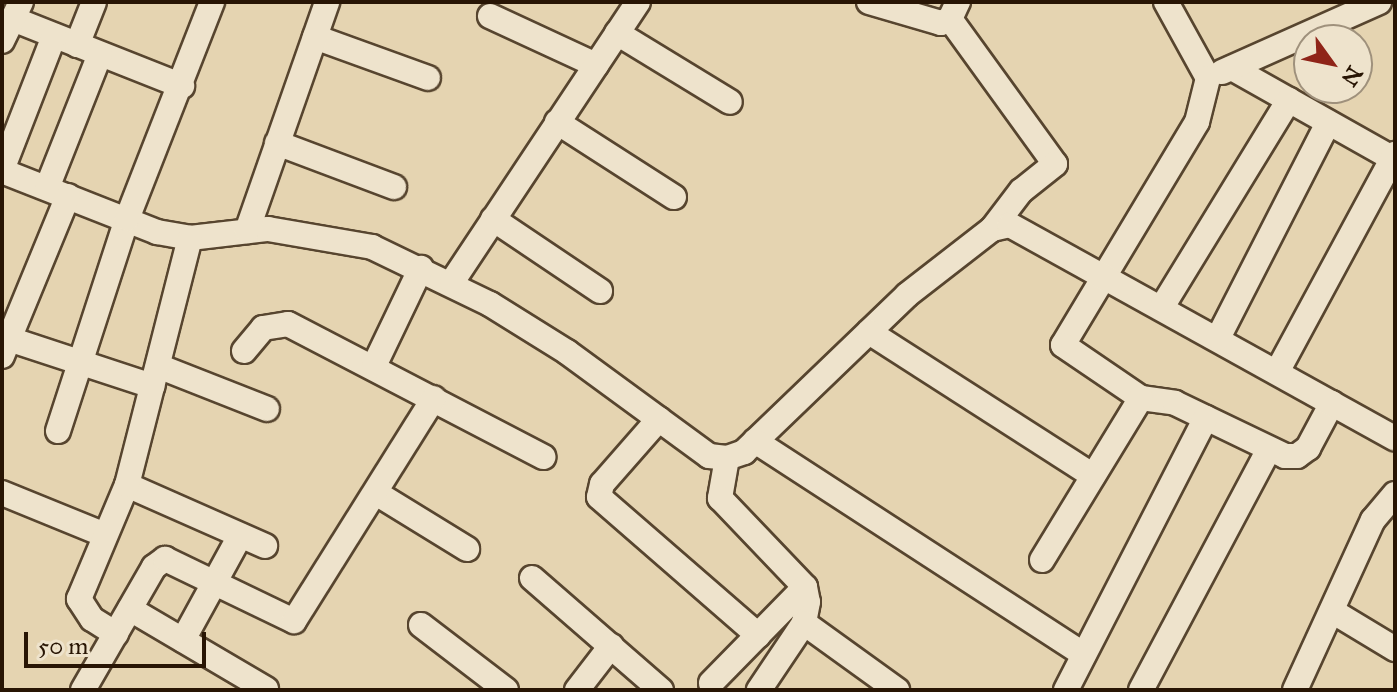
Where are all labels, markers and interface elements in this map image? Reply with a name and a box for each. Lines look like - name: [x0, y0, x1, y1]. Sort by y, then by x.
- north arrow: [1293, 24, 1373, 104]
- text: N: [1335, 61, 1368, 91]
- scale bar: [28, 616, 210, 666]
- text: 50 m: [38, 631, 88, 661]

